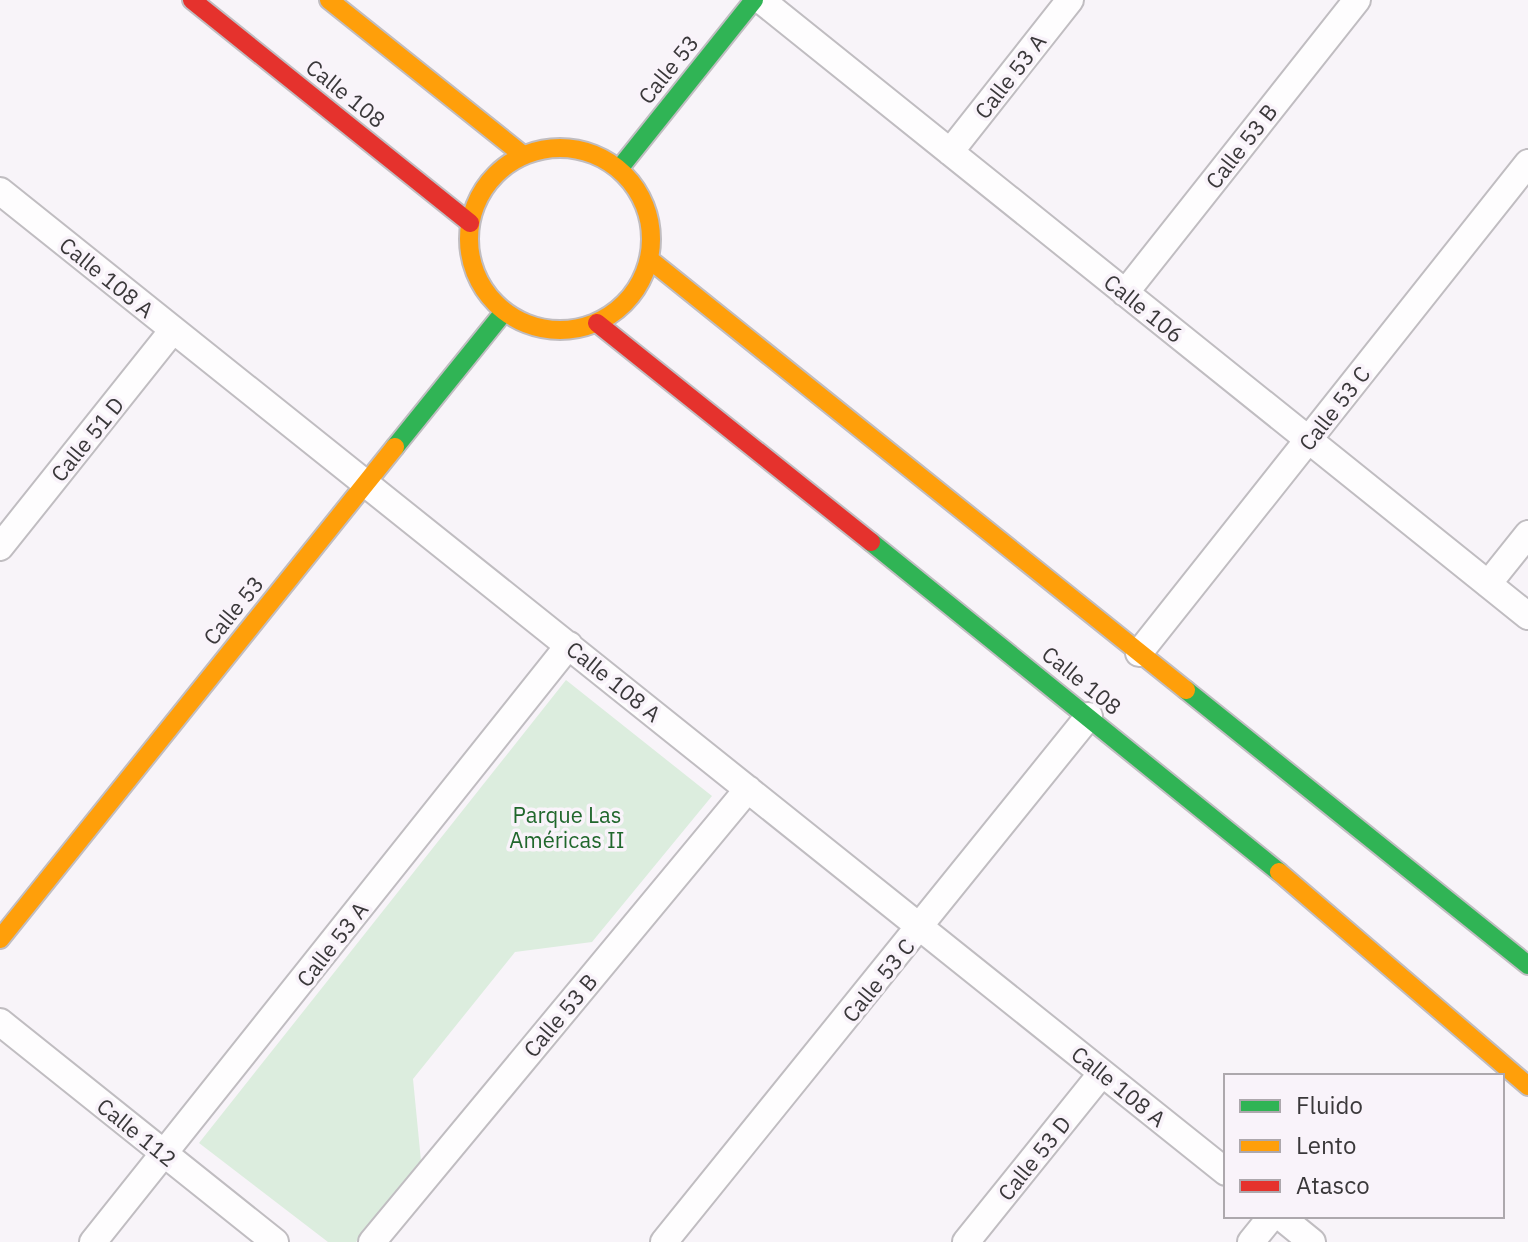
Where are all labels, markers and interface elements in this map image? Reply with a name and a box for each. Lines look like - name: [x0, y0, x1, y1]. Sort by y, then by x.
- street label: Calle 53: [631, 28, 705, 110]
- street label: Calle 53 A: [968, 28, 1052, 124]
- street label: Calle 108: [300, 52, 392, 134]
- street label: Calle 53 B: [1199, 97, 1283, 195]
- street label: Calle 108 A: [54, 230, 160, 324]
- street label: Calle 106: [1098, 267, 1190, 349]
- street label: Calle 53 C: [1292, 360, 1376, 456]
- street label: Calle 51 D: [44, 391, 130, 487]
- street label: Calle 53: [196, 569, 270, 651]
- street label: Calle 108 A: [561, 634, 667, 728]
- street label: Calle 108: [1036, 639, 1128, 721]
- park label: Parque Las Américas II: [509, 800, 625, 854]
- street label: Calle 53 A: [290, 896, 374, 992]
- street label: Calle 53 C: [835, 932, 921, 1028]
- street label: Calle 53 B: [517, 967, 603, 1063]
- street label: Calle 108 A: [1066, 1039, 1172, 1133]
- legend: [1224, 1074, 1504, 1218]
- text: Fluido: [1296, 1089, 1363, 1121]
- street label: Calle 112: [91, 1091, 183, 1173]
- street label: Calle 53 D: [991, 1110, 1077, 1206]
- text: Lento: [1296, 1129, 1356, 1161]
- text: Atasco: [1296, 1169, 1370, 1201]

